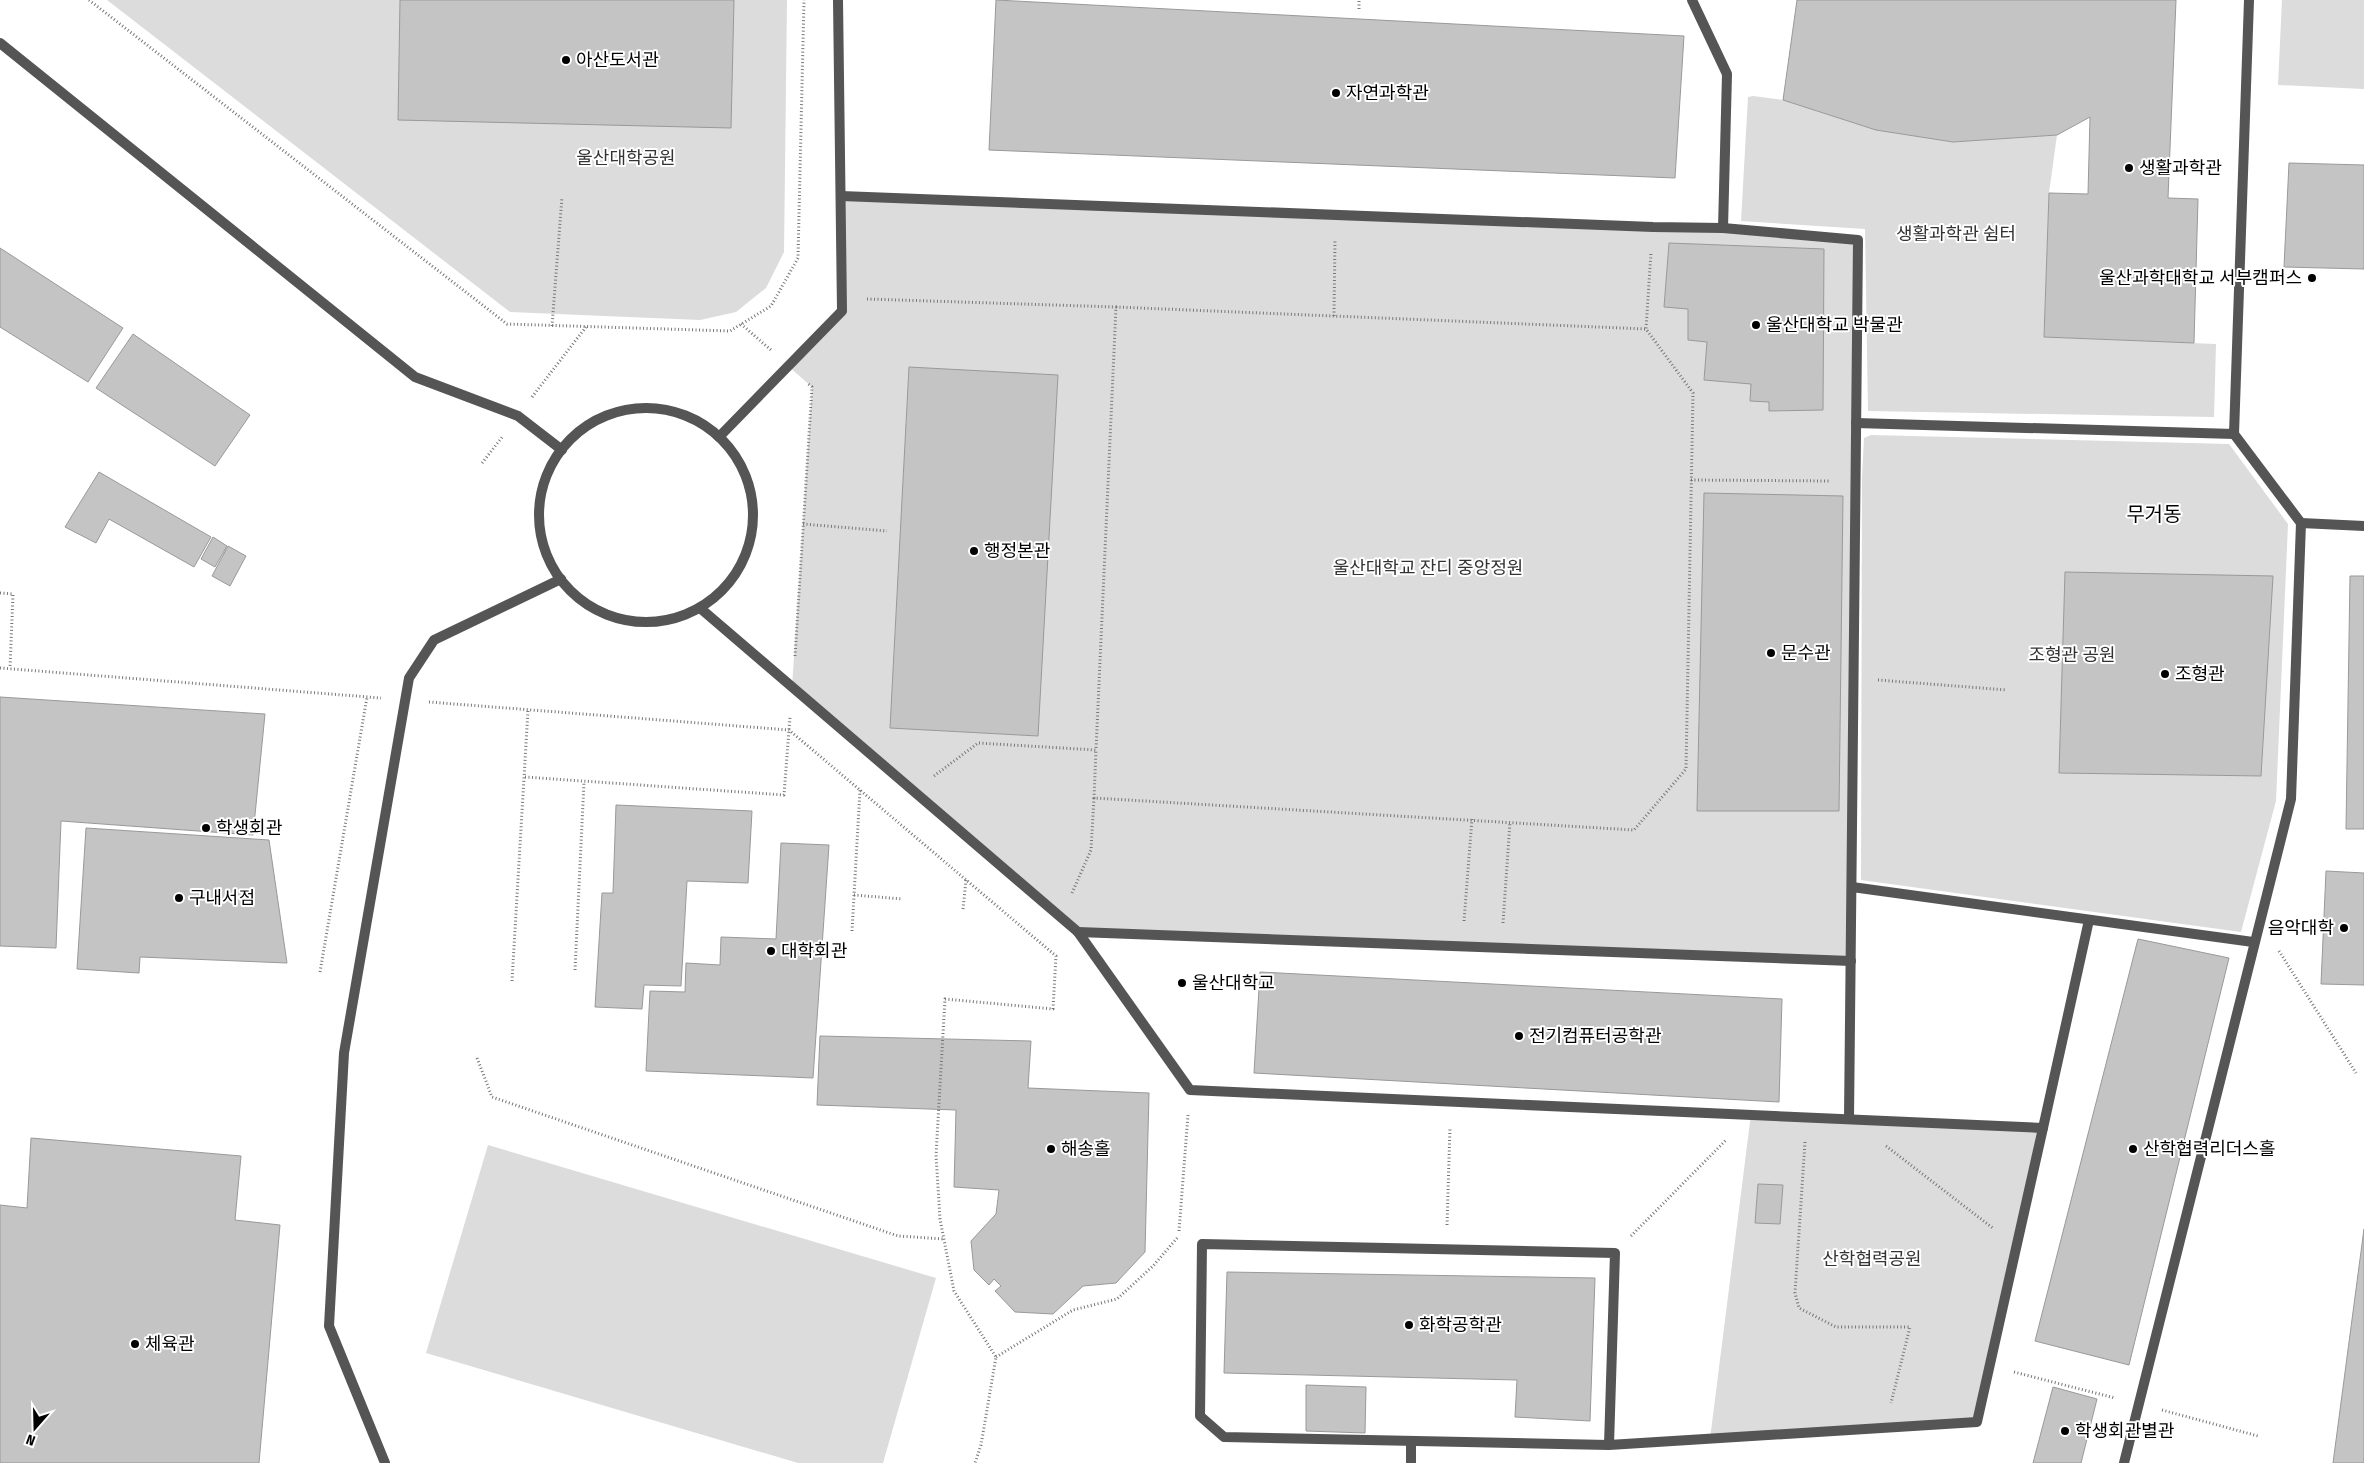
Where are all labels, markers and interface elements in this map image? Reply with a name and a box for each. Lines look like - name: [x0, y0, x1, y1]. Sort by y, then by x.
- place label: 아산도서관: [576, 49, 659, 71]
- marker: 아산도서관: [560, 54, 572, 66]
- place label: 자연과학관: [1346, 82, 1429, 104]
- marker: 자연과학관: [1330, 87, 1342, 99]
- park label: 울산대학공원: [576, 147, 676, 169]
- place label: 생활과학관: [2139, 157, 2222, 179]
- marker: 생활과학관: [2123, 162, 2135, 174]
- park label: 생활과학관 쉼터: [1896, 223, 2016, 245]
- place label: 울산과학대학교 서부캠퍼스: [2099, 267, 2302, 289]
- marker: 울산과학대학교 서부캠퍼스: [2306, 272, 2318, 284]
- place label: 울산대학교 박물관: [1766, 314, 1903, 336]
- marker: 울산대학교 박물관: [1750, 319, 1762, 331]
- district label: 무거동: [2126, 502, 2182, 526]
- place label: 행정본관: [984, 540, 1051, 562]
- marker: 행정본관: [968, 545, 980, 557]
- park label: 울산대학교 잔디 중앙정원: [1333, 557, 1523, 579]
- place label: 문수관: [1781, 642, 1831, 664]
- park label: 조형관 공원: [2028, 644, 2116, 666]
- marker: 문수관: [1765, 647, 1777, 659]
- place label: 조형관: [2175, 663, 2225, 685]
- marker: 조형관: [2159, 668, 2171, 680]
- place label: 학생회관: [216, 817, 283, 839]
- marker: 학생회관: [200, 822, 212, 834]
- place label: 구내서점: [189, 887, 255, 909]
- marker: 구내서점: [173, 892, 185, 904]
- place label: 음악대학: [2268, 917, 2334, 939]
- marker: 음악대학: [2338, 922, 2350, 934]
- place label: 대학회관: [781, 940, 848, 962]
- marker: 대학회관: [765, 945, 777, 957]
- place label: 울산대학교: [1192, 972, 1275, 994]
- marker: 울산대학교: [1176, 977, 1188, 989]
- place label: 전기컴퓨터공학관: [1529, 1025, 1662, 1047]
- marker: 전기컴퓨터공학관: [1513, 1030, 1525, 1042]
- place label: 해송홀: [1061, 1138, 1111, 1160]
- place label: 산학협력리더스홀: [2143, 1138, 2275, 1160]
- marker: 해송홀: [1045, 1143, 1057, 1155]
- marker: 산학협력리더스홀: [2127, 1143, 2139, 1155]
- park label: 산학협력공원: [1822, 1248, 1922, 1270]
- place label: 화학공학관: [1419, 1314, 1502, 1336]
- marker: 화학공학관: [1403, 1319, 1415, 1331]
- place label: 체육관: [145, 1333, 195, 1355]
- marker: 체육관: [129, 1338, 141, 1350]
- north arrow: [10, 1403, 60, 1453]
- place label: 학생회관별관: [2075, 1420, 2175, 1442]
- marker: 학생회관별관: [2059, 1425, 2071, 1437]
- text: N: [24, 1430, 38, 1449]

